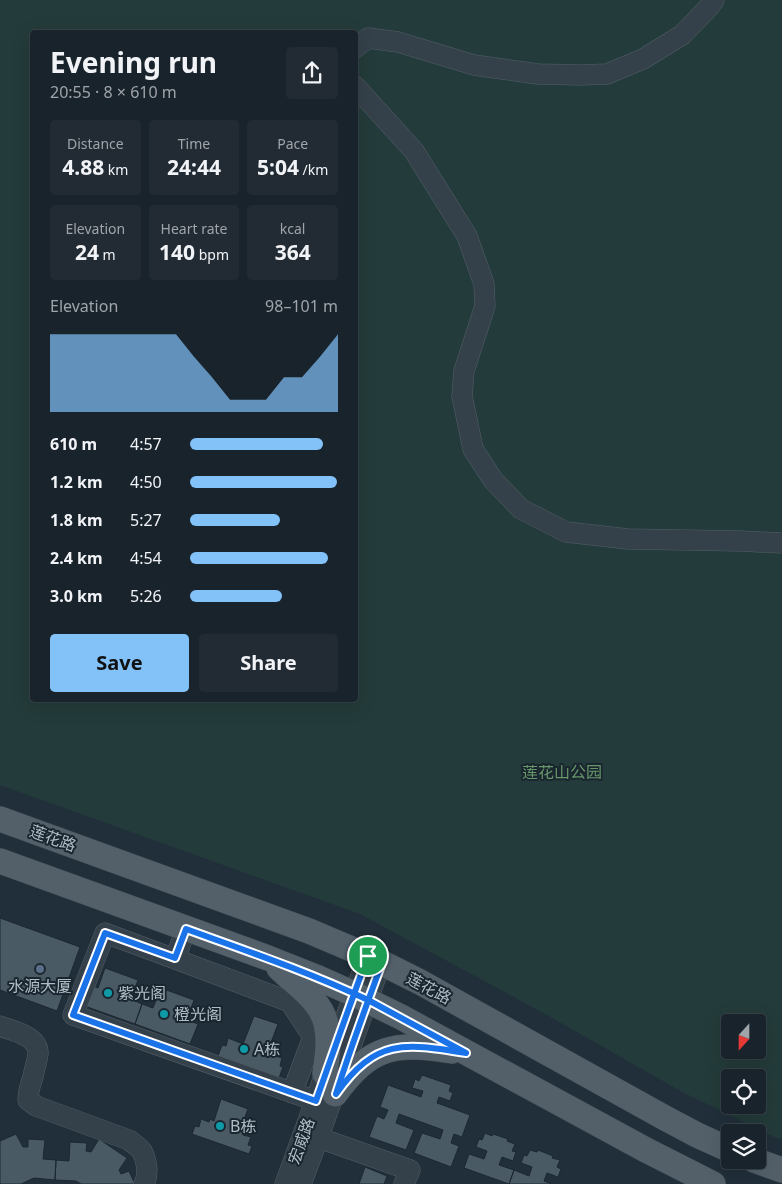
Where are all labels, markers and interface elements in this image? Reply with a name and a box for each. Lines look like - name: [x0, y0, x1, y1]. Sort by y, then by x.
- text: Evening run: [50, 43, 217, 81]
- button: share: [286, 47, 338, 99]
- text: 20:55 · 8 × 610 m: [50, 81, 177, 103]
- text: Distance: [67, 134, 124, 153]
- text: Time: [178, 134, 210, 153]
- text: Pace: [277, 134, 308, 153]
- text: 4.88: [62, 153, 104, 181]
- text: 24:44: [167, 153, 221, 181]
- text: 5:04: [257, 153, 299, 181]
- text: km: [104, 160, 128, 179]
- text: /km: [299, 160, 328, 179]
- text: Elevation: [65, 219, 125, 238]
- text: Heart rate: [161, 219, 227, 238]
- text: kcal: [280, 219, 305, 238]
- text: 24: [75, 238, 99, 266]
- text: 140: [159, 238, 195, 266]
- text: 364: [275, 238, 311, 266]
- text: m: [99, 245, 116, 264]
- text: bpm: [195, 245, 229, 264]
- text: Elevation: [50, 295, 118, 317]
- text: 98–101 m: [265, 295, 338, 317]
- text: 610 m: [50, 433, 97, 455]
- text: 4:57: [130, 433, 162, 455]
- text: 1.2 km: [50, 471, 102, 493]
- text: 4:50: [130, 471, 162, 493]
- text: 1.8 km: [50, 509, 102, 531]
- text: 5:27: [130, 509, 162, 531]
- text: 2.4 km: [50, 547, 102, 569]
- text: 4:54: [130, 547, 162, 569]
- text: 3.0 km: [50, 585, 102, 607]
- text: 5:26: [130, 585, 162, 607]
- button: Save: [50, 634, 189, 692]
- button: Share: [199, 634, 338, 692]
- park label: 莲花山公园: [522, 761, 602, 783]
- street label: 莲花路: [27, 819, 79, 857]
- pin: [347, 935, 389, 977]
- icon: arrive: [354, 942, 382, 970]
- marker: 水源大厦: [34, 963, 46, 975]
- street label: 莲花路: [403, 967, 455, 1009]
- place label: 水源大厦: [8, 975, 72, 997]
- place label: 紫光阁: [118, 982, 166, 1004]
- marker: 紫光阁: [102, 987, 114, 999]
- place label: 橙光阁: [174, 1003, 222, 1025]
- marker: 橙光阁: [158, 1008, 170, 1020]
- north arrow: [721, 1014, 766, 1059]
- map controls: [721, 1014, 766, 1169]
- place label: A栋: [254, 1038, 280, 1060]
- marker: A栋: [238, 1043, 250, 1055]
- button: locate: [721, 1069, 766, 1114]
- place label: B栋: [230, 1115, 256, 1137]
- street label: 宏威路: [282, 1115, 320, 1167]
- marker: B栋: [214, 1120, 226, 1132]
- button: layers: [721, 1124, 766, 1169]

